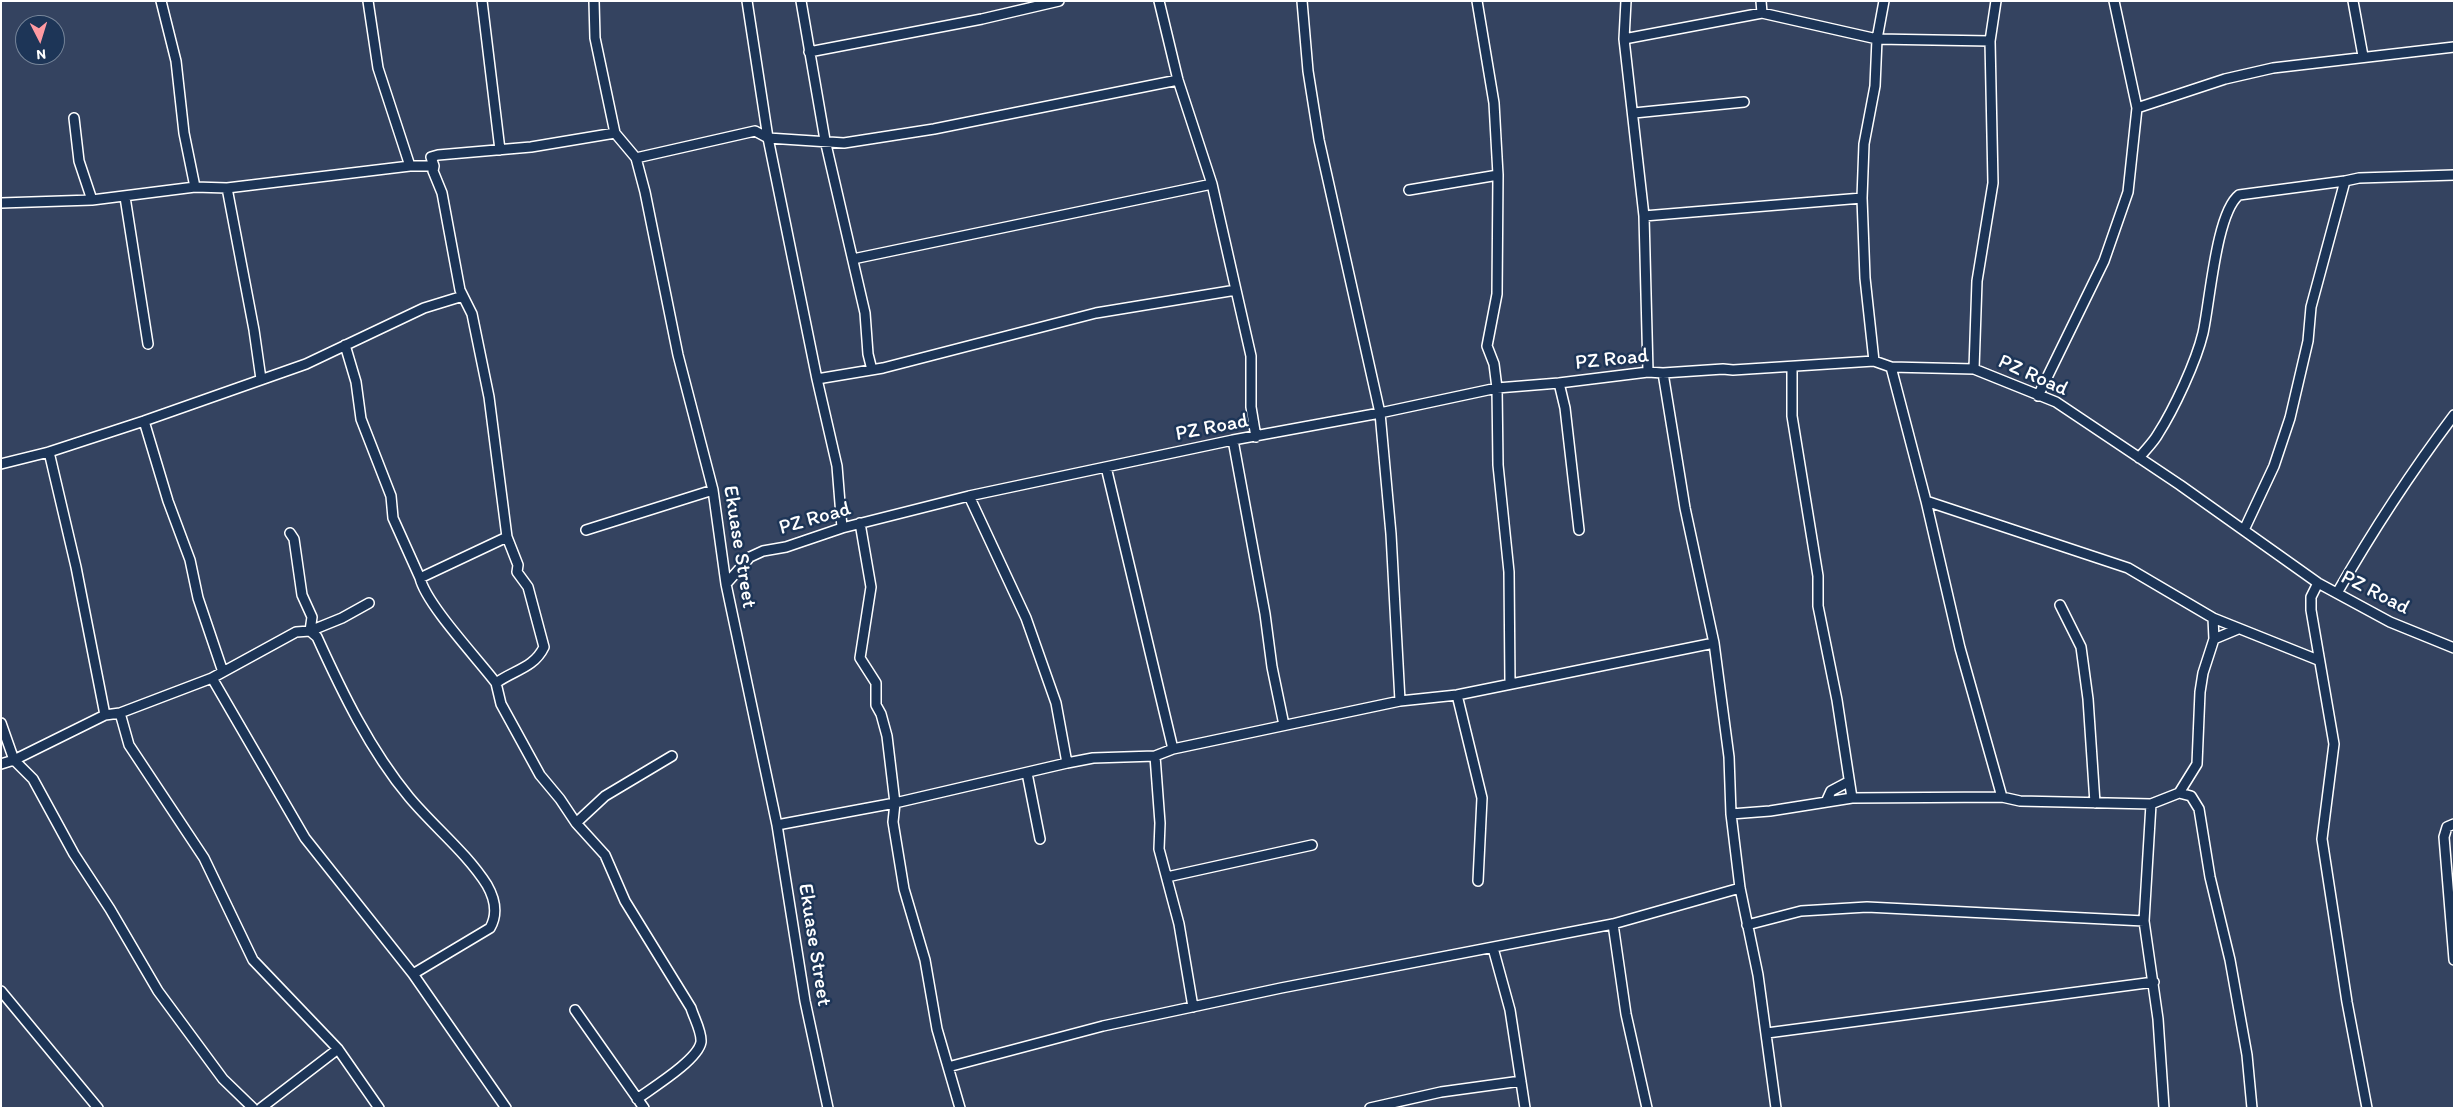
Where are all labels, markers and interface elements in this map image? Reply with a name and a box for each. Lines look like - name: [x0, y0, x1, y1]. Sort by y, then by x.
- north arrow: [15, 15, 65, 65]
- text: N: [36, 46, 47, 63]
- street label: PZ Road: [1574, 344, 1650, 376]
- street label: PZ Road: [1994, 349, 2072, 403]
- street label: PZ Road: [1173, 409, 1251, 447]
- street label: Ekuase Street: [717, 484, 761, 610]
- street label: PZ Road: [776, 497, 854, 541]
- street label: PZ Road: [2336, 565, 2414, 621]
- street label: Ekuase Street: [792, 882, 836, 1008]

